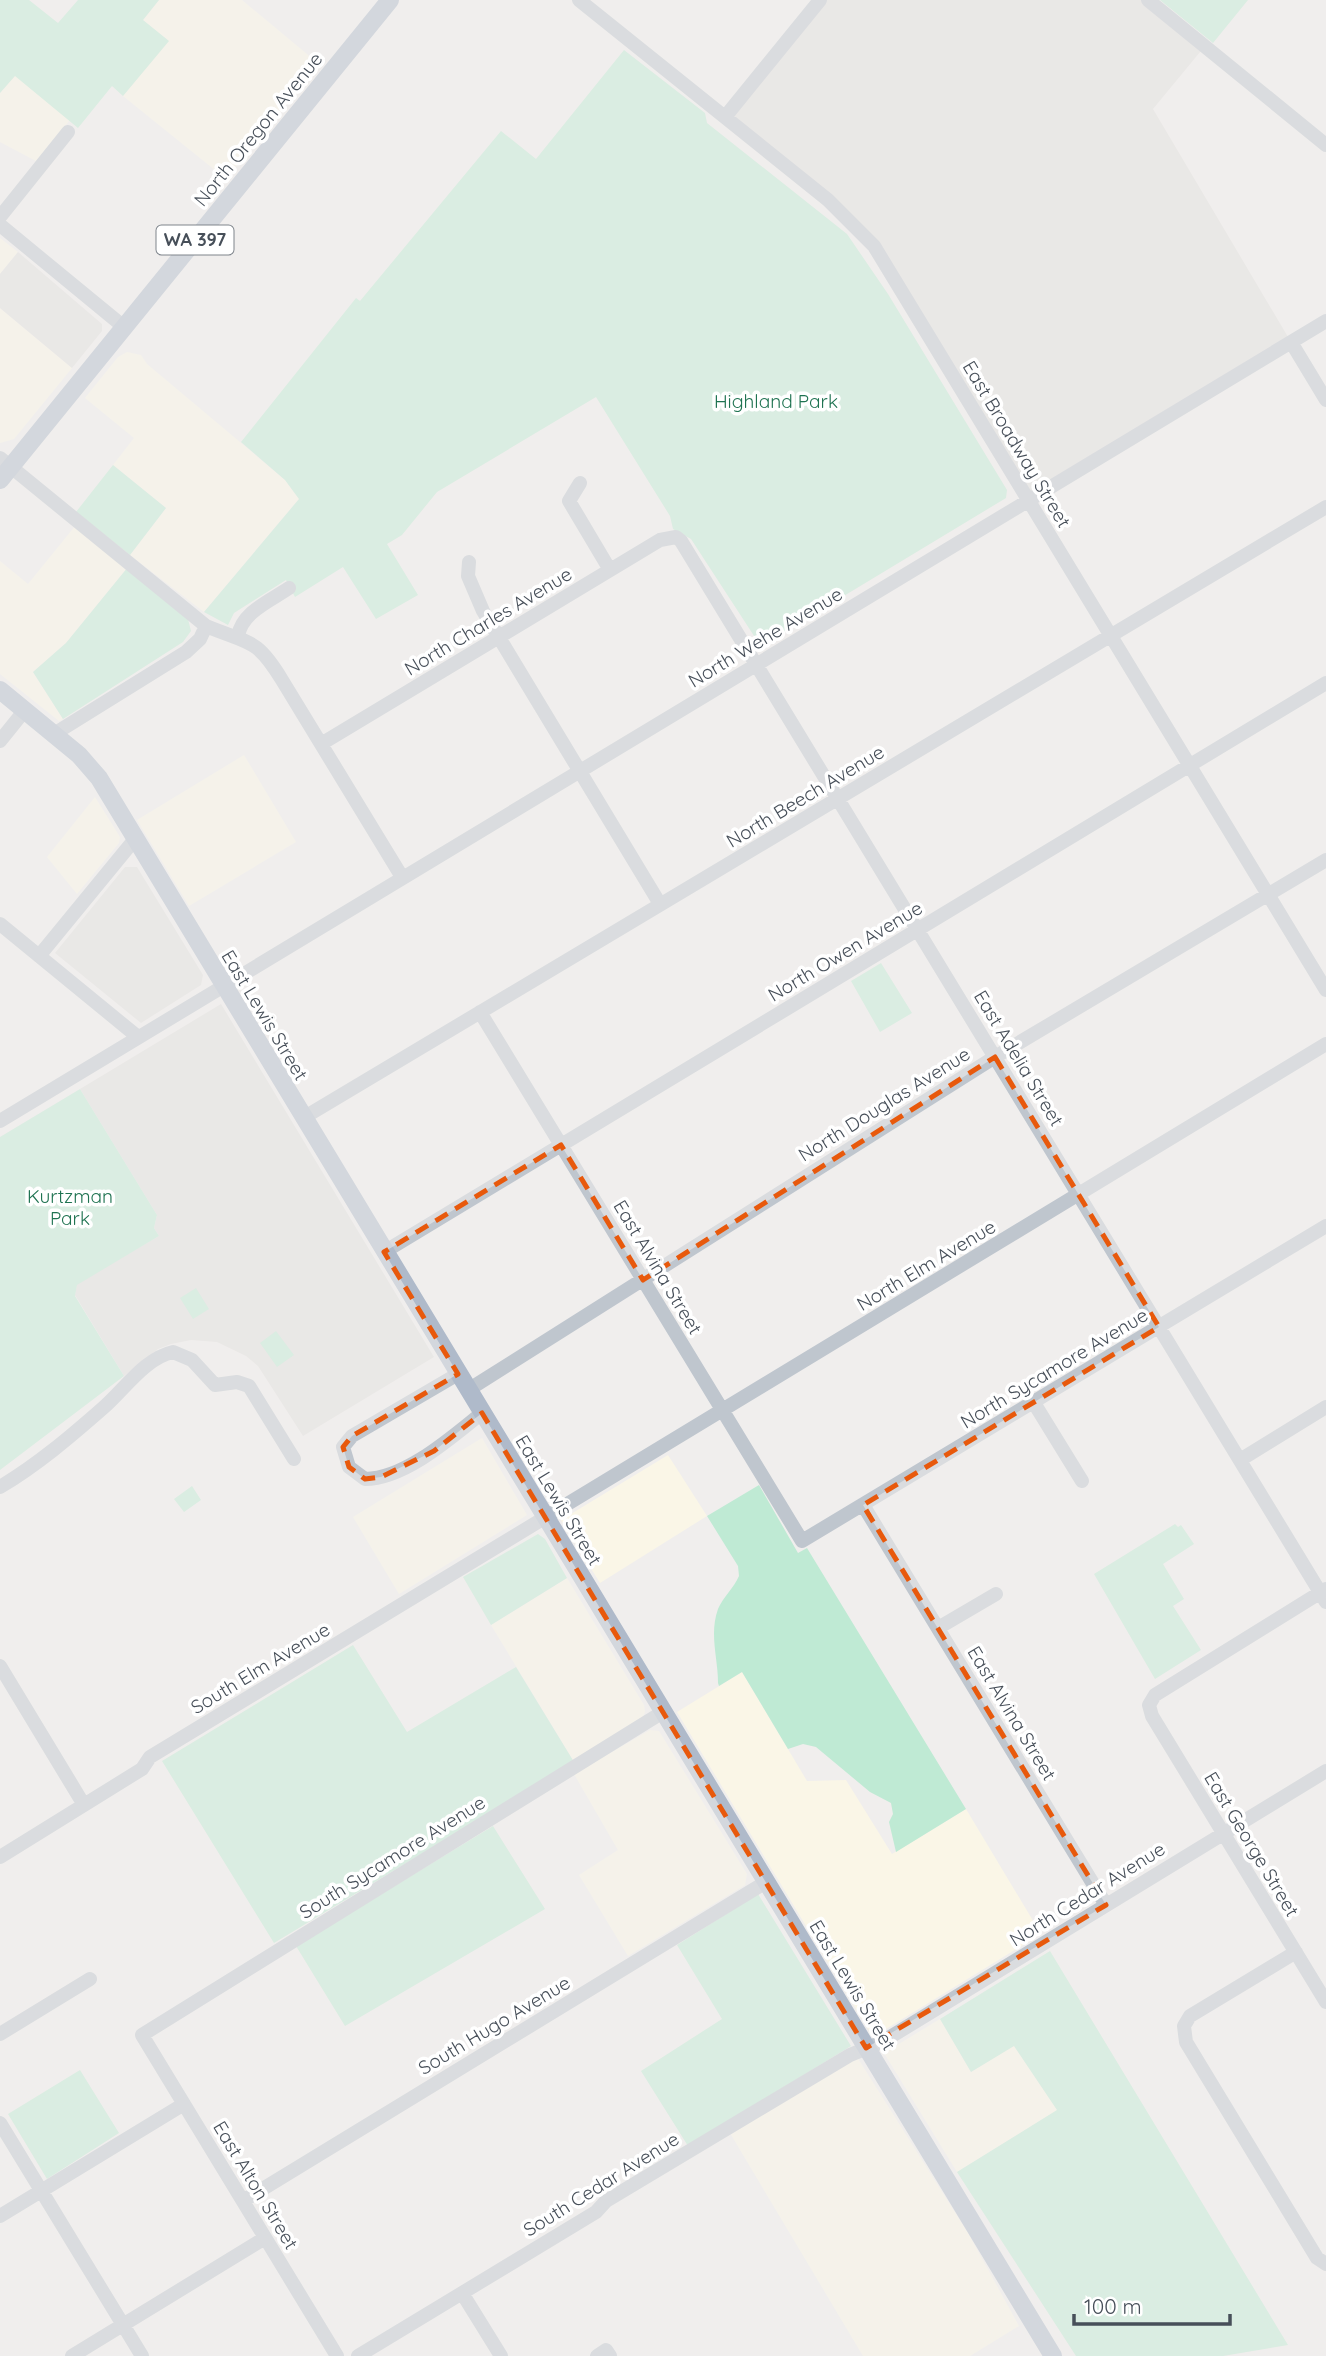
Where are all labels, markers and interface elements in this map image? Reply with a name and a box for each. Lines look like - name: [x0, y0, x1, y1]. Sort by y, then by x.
- street label: North Oregon Avenue: [188, 47, 328, 211]
- road number: WA 397: [156, 226, 234, 254]
- street label: East Broadway Street: [958, 356, 1076, 532]
- park label: Highland Park: [714, 389, 838, 413]
- street label: North Charles Avenue: [400, 562, 576, 680]
- street label: North Wehe Avenue: [684, 582, 846, 692]
- street label: North Beech Avenue: [722, 739, 888, 853]
- street label: North Owen Avenue: [763, 895, 927, 1007]
- street label: East Lewis Street: [217, 945, 313, 1085]
- street label: East Adelia Street: [969, 986, 1069, 1130]
- street label: North Douglas Avenue: [794, 1041, 974, 1167]
- park label: Kurtzman Park: [27, 1184, 113, 1230]
- street label: East Alvina Street: [608, 1195, 708, 1339]
- street label: North Elm Avenue: [852, 1214, 1000, 1316]
- street label: North Sycamore Avenue: [956, 1303, 1152, 1433]
- street label: East Lewis Street: [511, 1430, 607, 1570]
- street label: South Elm Avenue: [186, 1617, 334, 1719]
- street label: East Alvina Street: [962, 1641, 1062, 1785]
- street label: East George Street: [1199, 1767, 1305, 1921]
- street label: South Sycamore Avenue: [295, 1790, 489, 1924]
- street label: North Cedar Avenue: [1005, 1836, 1169, 1952]
- street label: East Lewis Street: [805, 1915, 901, 2055]
- street label: South Hugo Avenue: [414, 1970, 574, 2080]
- street label: East Alton Street: [208, 2117, 304, 2253]
- street label: South Cedar Avenue: [519, 2126, 683, 2242]
- scale bar: [1074, 2282, 1230, 2326]
- text: 100 m: [1084, 2293, 1142, 2319]

